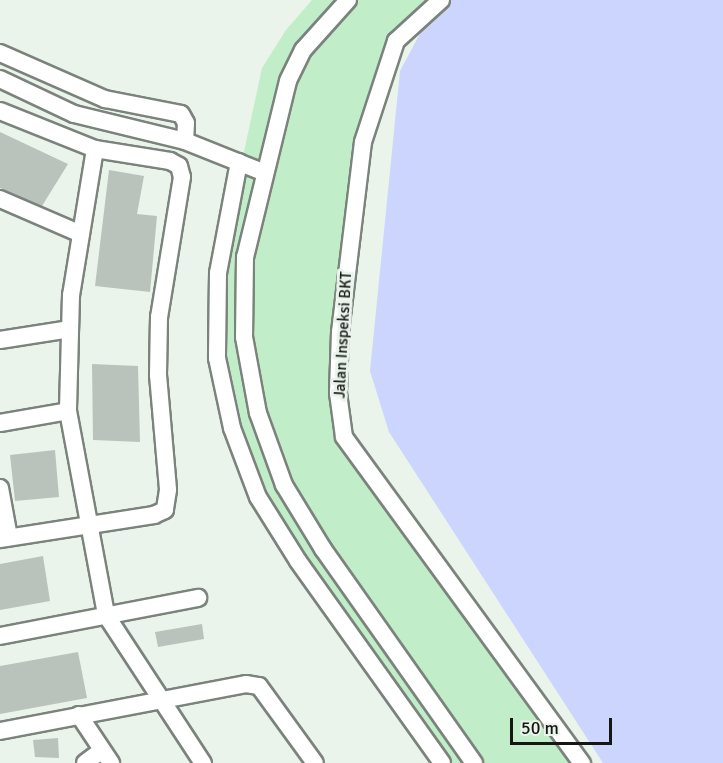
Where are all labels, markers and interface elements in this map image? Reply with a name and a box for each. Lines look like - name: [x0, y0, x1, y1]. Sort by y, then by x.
- street label: Jalan Inspeksi BKT: [330, 271, 356, 399]
- scale bar: [513, 706, 615, 744]
- text: 50 m: [521, 717, 559, 739]

